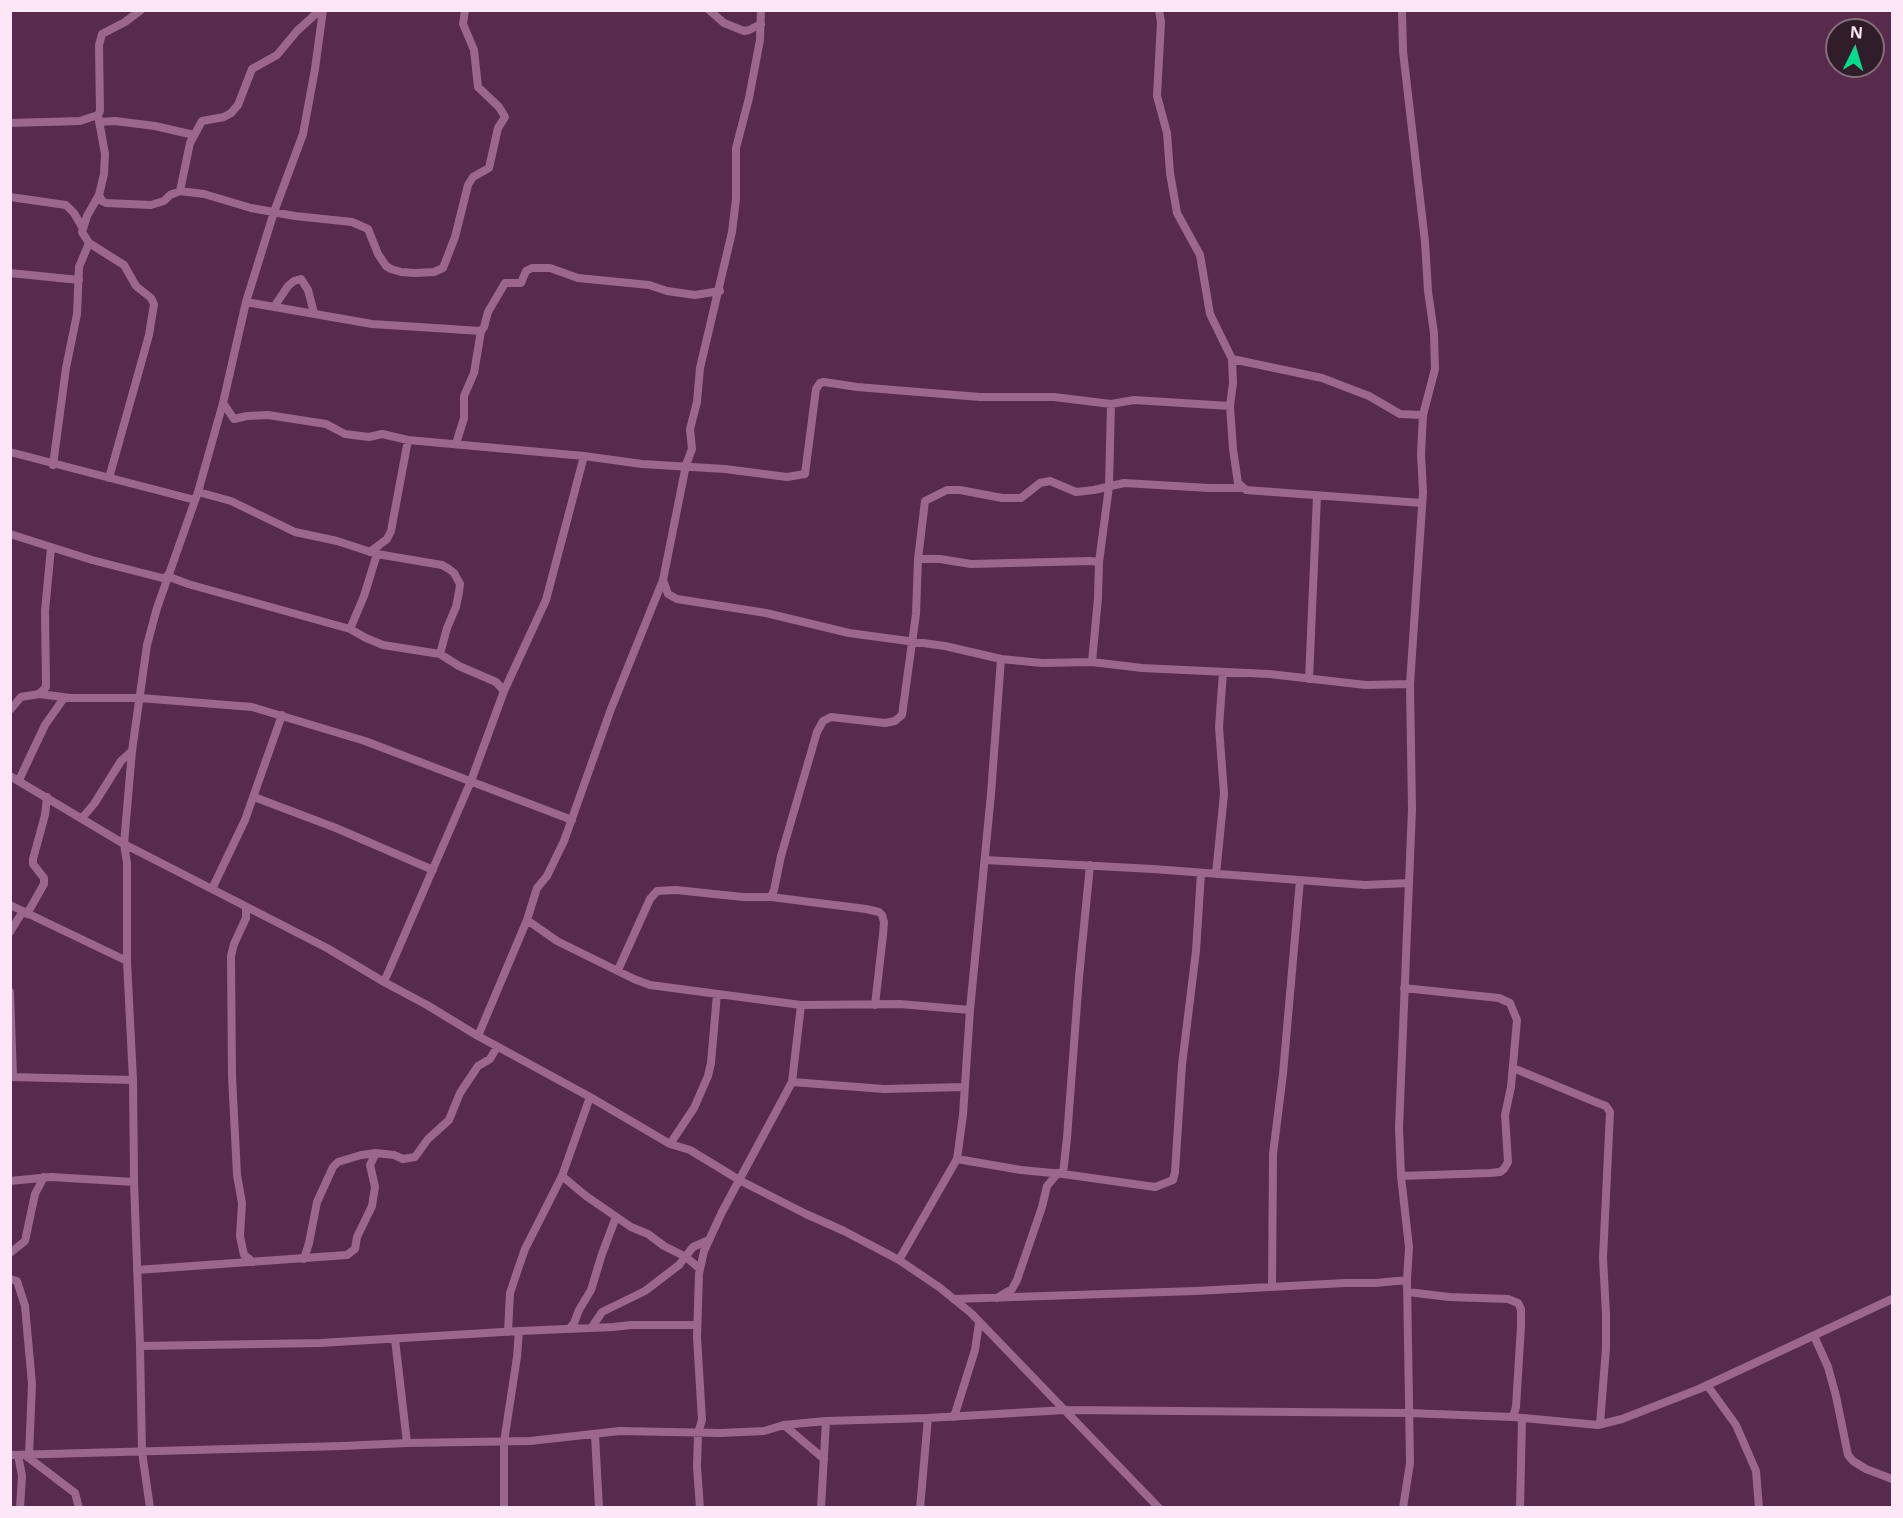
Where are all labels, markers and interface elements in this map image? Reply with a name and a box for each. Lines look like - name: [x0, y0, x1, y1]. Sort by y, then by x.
- north arrow: [1825, 18, 1885, 78]
- text: N: [1849, 21, 1864, 44]

